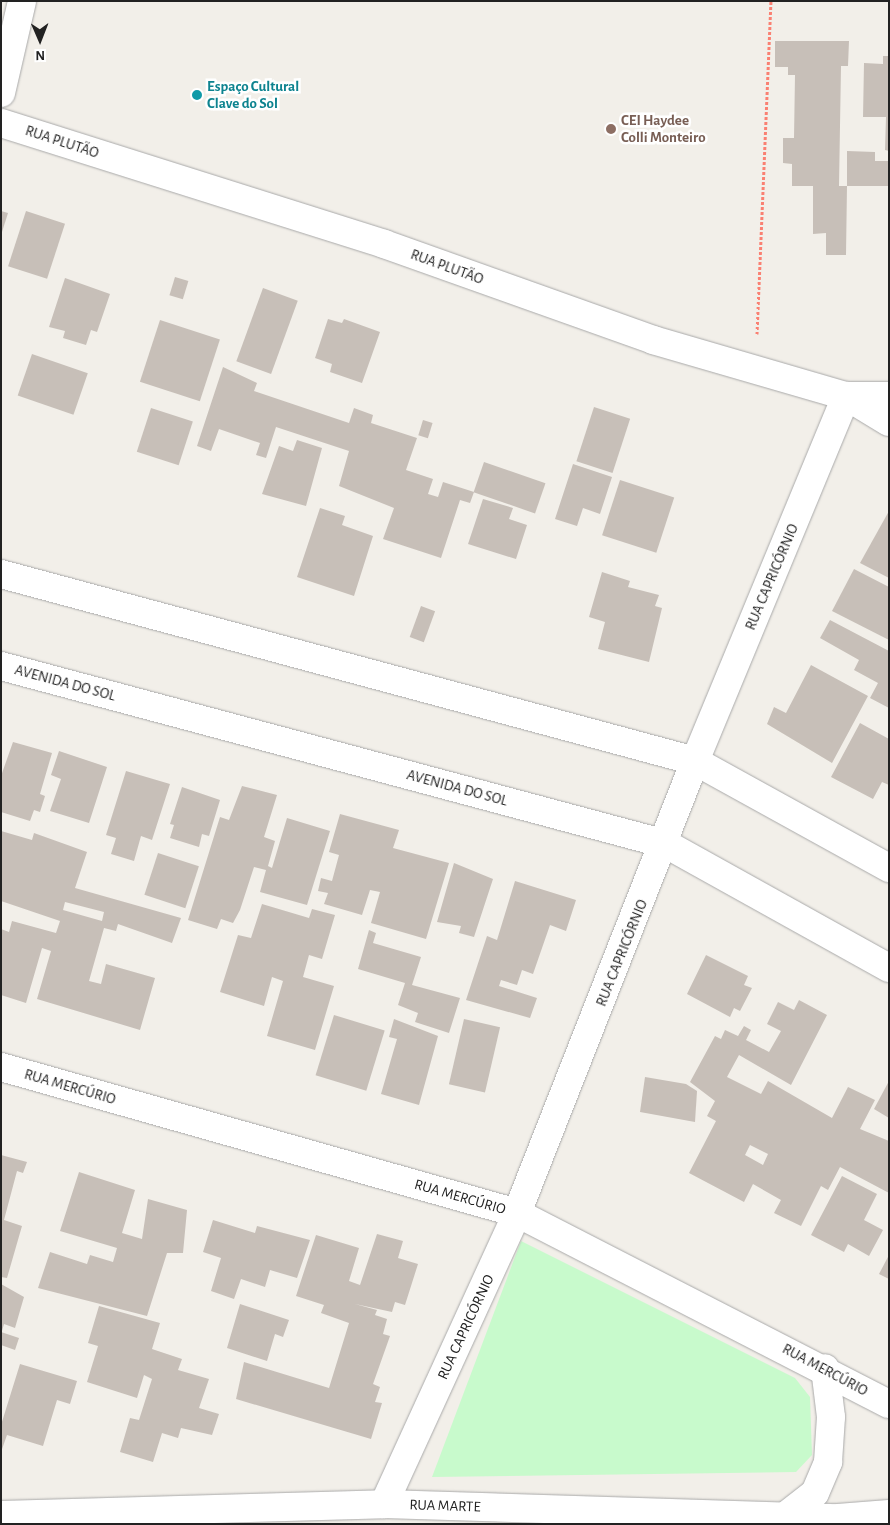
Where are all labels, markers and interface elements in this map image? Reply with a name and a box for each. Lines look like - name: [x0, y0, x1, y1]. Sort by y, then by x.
- north arrow: [15, 15, 65, 65]
- text: N: [35, 48, 45, 62]
- place label: Espaço Cultural Clave do Sol: [207, 77, 299, 112]
- marker: Espaço Cultural Clave do Sol: [191, 89, 203, 101]
- place label: CEI Haydee Colli Monteiro: [621, 111, 706, 146]
- street label: RUA PLUTÃO: [23, 122, 101, 162]
- marker: CEI Haydee Colli Monteiro: [605, 123, 617, 135]
- street label: RUA PLUTÃO: [408, 246, 486, 288]
- street label: RUA CAPRICÓRNIO: [741, 521, 803, 633]
- street label: AVENIDA DO SOL: [13, 661, 117, 705]
- street label: AVENIDA DO SOL: [405, 766, 509, 810]
- street label: RUA CAPRICÓRNIO: [592, 897, 652, 1009]
- street label: RUA MERCÚRIO: [22, 1065, 118, 1109]
- street label: RUA MERCÚRIO: [412, 1175, 508, 1219]
- street label: RUA CAPRICÓRNIO: [434, 1272, 498, 1382]
- street label: RUA MERCÚRIO: [779, 1340, 871, 1400]
- street label: RUA MARTE: [409, 1496, 481, 1516]

